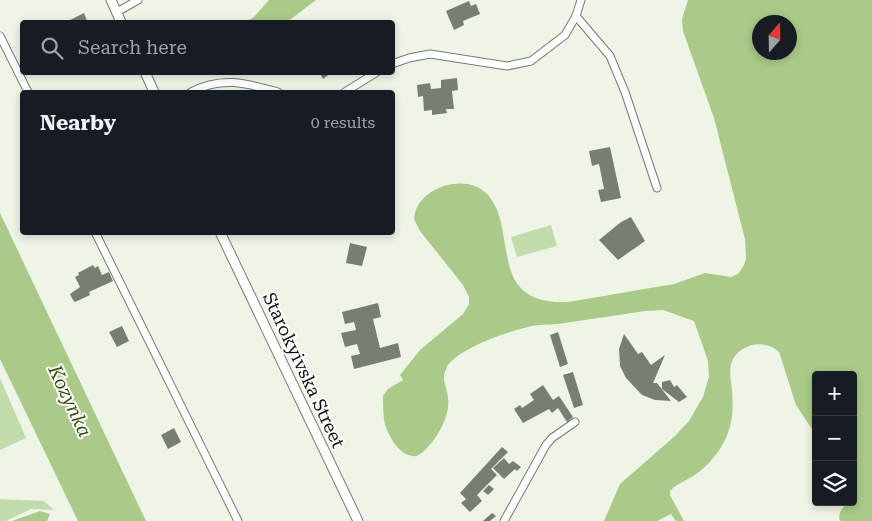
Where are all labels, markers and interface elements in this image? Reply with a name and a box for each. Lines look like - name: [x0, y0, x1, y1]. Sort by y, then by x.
- north arrow: [752, 15, 797, 60]
- search box: [20, 20, 395, 75]
- icon: search: [38, 34, 66, 62]
- text: Search here: [78, 36, 187, 59]
- text: Nearby: [40, 111, 116, 135]
- text: 0 results: [311, 113, 375, 132]
- street label: Starokyivska Street: [259, 289, 349, 451]
- water label: Kozynka: [43, 360, 97, 441]
- map controls: [812, 371, 857, 506]
- button: +: [812, 371, 857, 416]
- button: −: [812, 416, 857, 461]
- button: layers: [812, 461, 857, 506]

